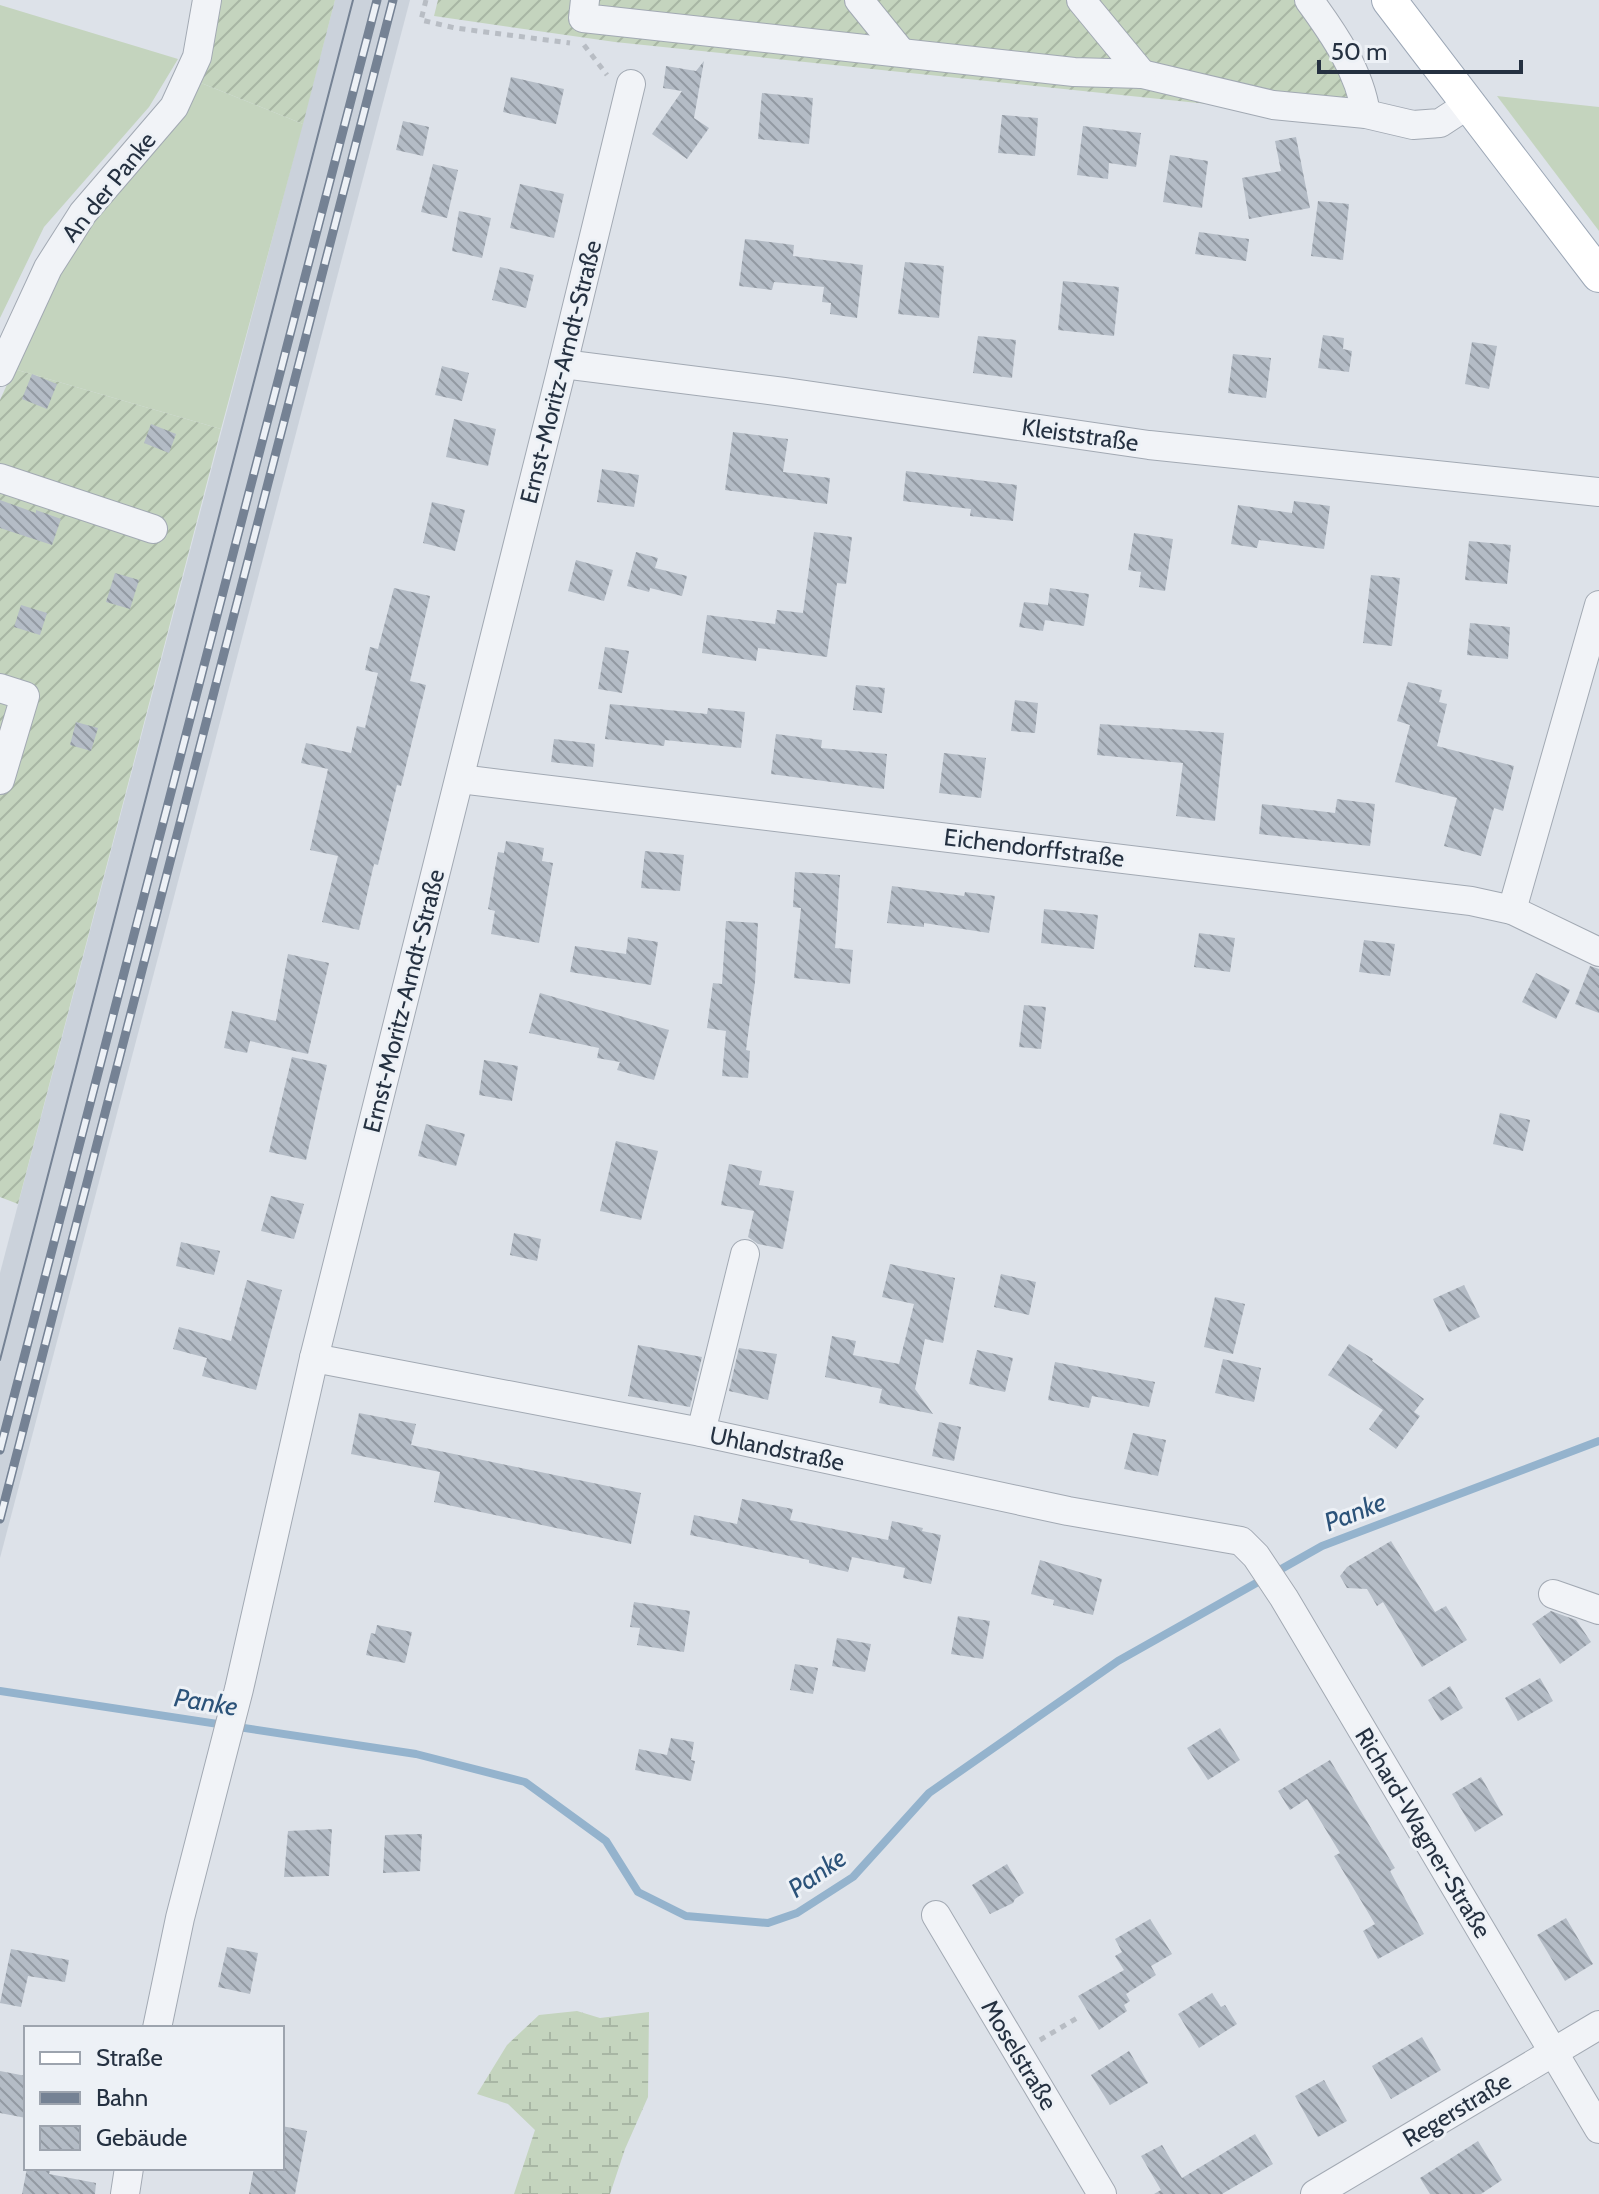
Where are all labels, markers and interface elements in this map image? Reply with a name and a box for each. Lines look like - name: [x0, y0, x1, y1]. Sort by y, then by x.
- scale bar: [1319, 24, 1521, 74]
- text: 50 m: [1331, 37, 1387, 66]
- street label: An der Panke: [55, 126, 162, 248]
- street label: Ernst-Moritz-Arndt-Straße: [514, 237, 607, 507]
- street label: Kleiststraße: [1020, 412, 1140, 457]
- street label: Eichendorffstraße: [942, 822, 1126, 873]
- street label: Ernst-Moritz-Arndt-Straße: [357, 866, 450, 1136]
- street label: Uhlandstraße: [707, 1420, 847, 1477]
- water label: Panke: [1320, 1486, 1391, 1538]
- water label: Panke: [172, 1681, 240, 1723]
- street label: Richard-Wagner-Straße: [1349, 1722, 1498, 1943]
- water label: Panke: [782, 1842, 852, 1904]
- street label: Moselstraße: [975, 1994, 1064, 2115]
- legend: [24, 2026, 284, 2170]
- text: Straße: [96, 2043, 163, 2072]
- street label: Regerstraße: [1397, 2066, 1516, 2153]
- text: Bahn: [96, 2083, 148, 2112]
- text: Gebäude: [96, 2123, 187, 2152]

